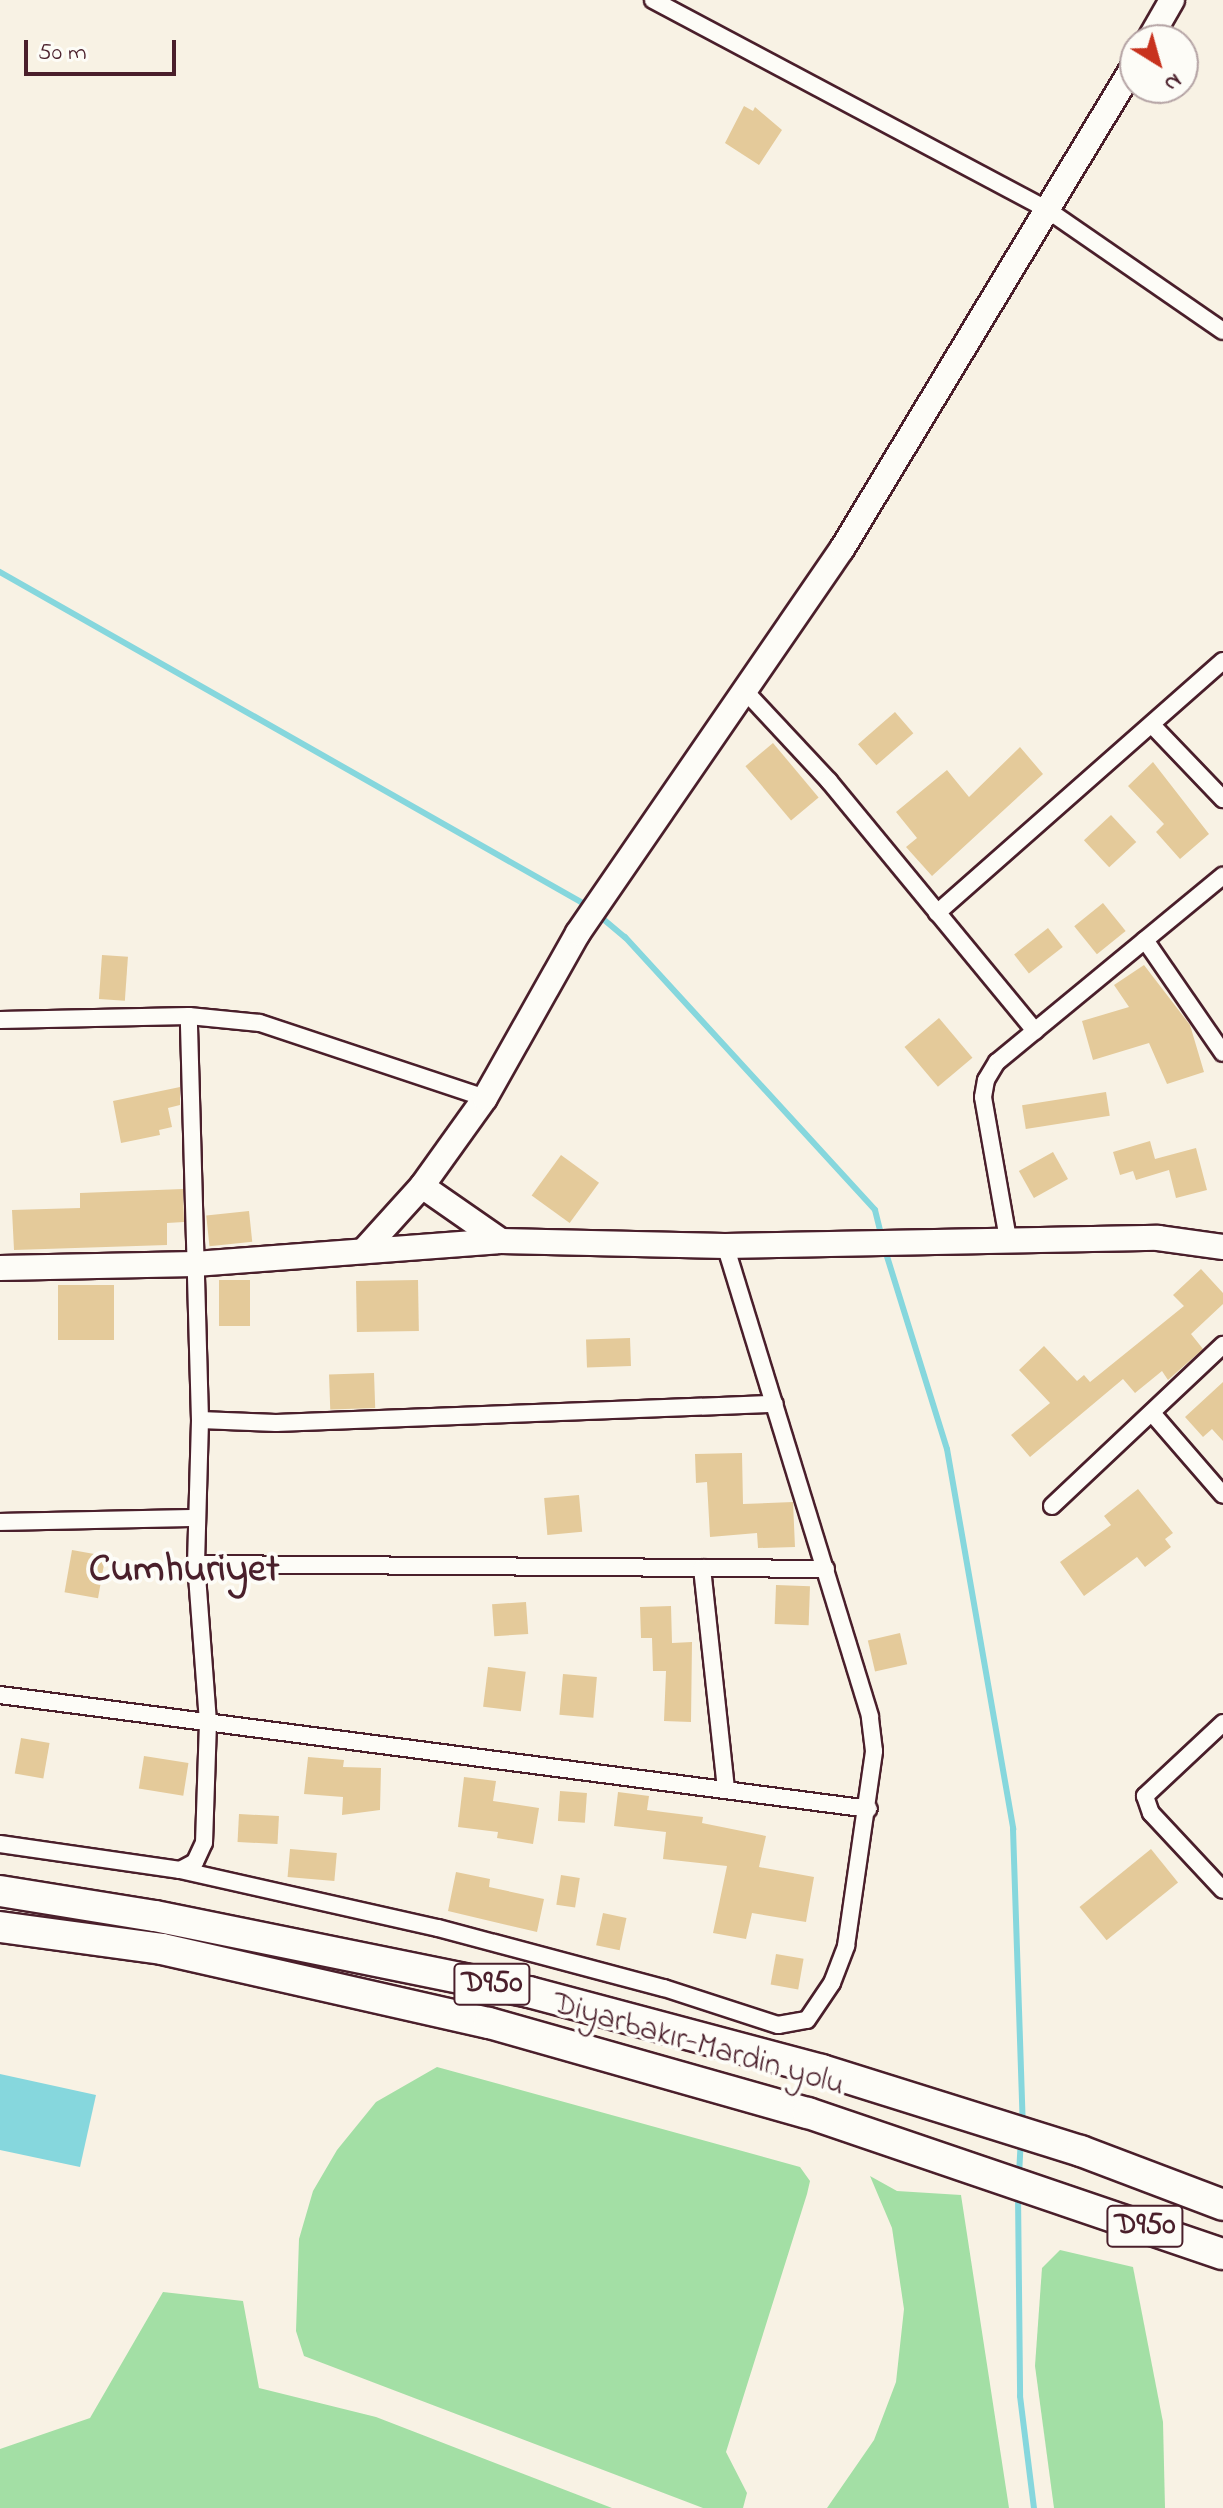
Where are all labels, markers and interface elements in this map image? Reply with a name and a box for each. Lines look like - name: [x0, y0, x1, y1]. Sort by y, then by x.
- scale bar: [28, 24, 180, 74]
- north arrow: [1119, 24, 1199, 104]
- text: 50 m: [38, 36, 87, 71]
- text: N: [1157, 64, 1188, 99]
- district label: Cumhuriyet: [89, 1547, 279, 1595]
- road number: D950: [452, 1958, 532, 2010]
- street label: Diyarbakır-Mardin yolu: [547, 1986, 849, 2106]
- road number: D950: [1105, 2200, 1185, 2252]

